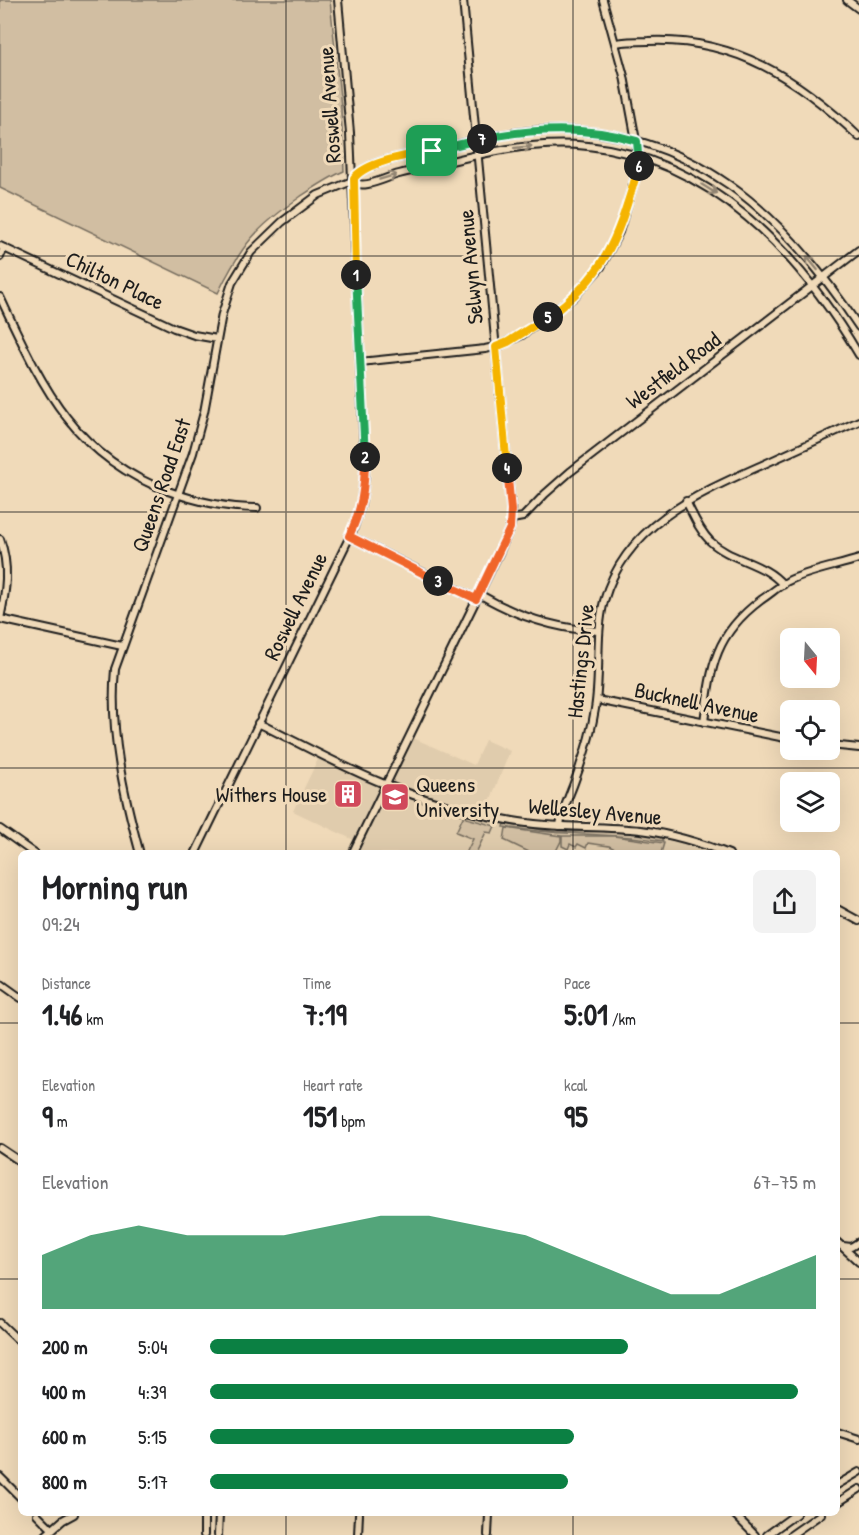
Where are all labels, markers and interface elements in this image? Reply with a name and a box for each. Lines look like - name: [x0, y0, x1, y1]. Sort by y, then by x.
- street label: Roswell Avenue: [310, 46, 348, 164]
- pin: 7: [467, 124, 497, 154]
- pin: [406, 125, 457, 176]
- text: 7: [478, 128, 486, 150]
- icon: arrive: [415, 134, 448, 167]
- one-way arrow: [512, 141, 532, 152]
- pin: 6: [624, 151, 654, 181]
- text: 6: [636, 155, 642, 177]
- one-way arrow: [378, 171, 397, 182]
- one-way arrow: [700, 183, 717, 195]
- street label: Selwyn Avenue: [450, 208, 490, 326]
- street label: Chilton Place: [61, 243, 169, 317]
- one-way arrow: [805, 256, 819, 271]
- pin: 1: [341, 260, 371, 290]
- text: 1: [353, 264, 359, 286]
- pin: 5: [533, 302, 563, 332]
- text: 5: [545, 306, 551, 328]
- street label: Westfield Road: [619, 324, 727, 416]
- street label: Queens Road East: [124, 414, 198, 556]
- pin: 2: [350, 442, 380, 472]
- text: 2: [361, 446, 369, 468]
- pin: 4: [492, 453, 522, 483]
- text: 4: [504, 457, 510, 479]
- street label: Roswell Avenue: [256, 547, 334, 665]
- pin: 3: [423, 566, 453, 596]
- text: 3: [434, 570, 442, 592]
- street label: Hastings Drive: [559, 602, 601, 720]
- north arrow: [780, 628, 840, 688]
- map controls: [780, 628, 840, 832]
- street label: Bucknell Avenue: [632, 674, 762, 730]
- button: locate: [780, 700, 840, 760]
- place label: Queens University: [416, 769, 499, 824]
- button: layers: [780, 772, 840, 832]
- building icon: Withers House: [332, 778, 364, 810]
- place label: Withers House: [216, 779, 327, 809]
- school or university icon: Queens University: [379, 781, 411, 813]
- street label: Wellesley Avenue: [527, 790, 663, 832]
- text: Morning run: [42, 865, 188, 909]
- button: share: [753, 870, 816, 933]
- text: 09:24: [42, 910, 80, 937]
- text: Distance: [42, 972, 91, 994]
- text: Time: [303, 972, 331, 994]
- text: Pace: [564, 972, 591, 994]
- text: 1.46: [42, 994, 83, 1034]
- text: 7:19: [303, 994, 347, 1034]
- text: 5:01: [564, 994, 608, 1034]
- text: km: [83, 1008, 104, 1030]
- text: /km: [608, 1008, 636, 1030]
- text: Elevation: [42, 1074, 95, 1096]
- text: Heart rate: [303, 1074, 363, 1096]
- text: kcal: [564, 1074, 587, 1096]
- text: 9: [42, 1096, 53, 1136]
- text: 151: [303, 1096, 337, 1136]
- text: 95: [564, 1096, 588, 1136]
- text: m: [53, 1110, 68, 1132]
- text: bpm: [337, 1110, 366, 1132]
- text: Elevation: [42, 1168, 108, 1195]
- text: 67–75 m: [753, 1168, 816, 1195]
- text: 200 m: [42, 1333, 87, 1360]
- text: 5:04: [138, 1333, 168, 1360]
- text: 400 m: [42, 1378, 86, 1405]
- text: 4:39: [138, 1378, 166, 1405]
- text: 600 m: [42, 1423, 86, 1450]
- text: 5:15: [138, 1423, 167, 1450]
- text: 800 m: [42, 1468, 87, 1495]
- text: 5:17: [138, 1468, 168, 1495]

